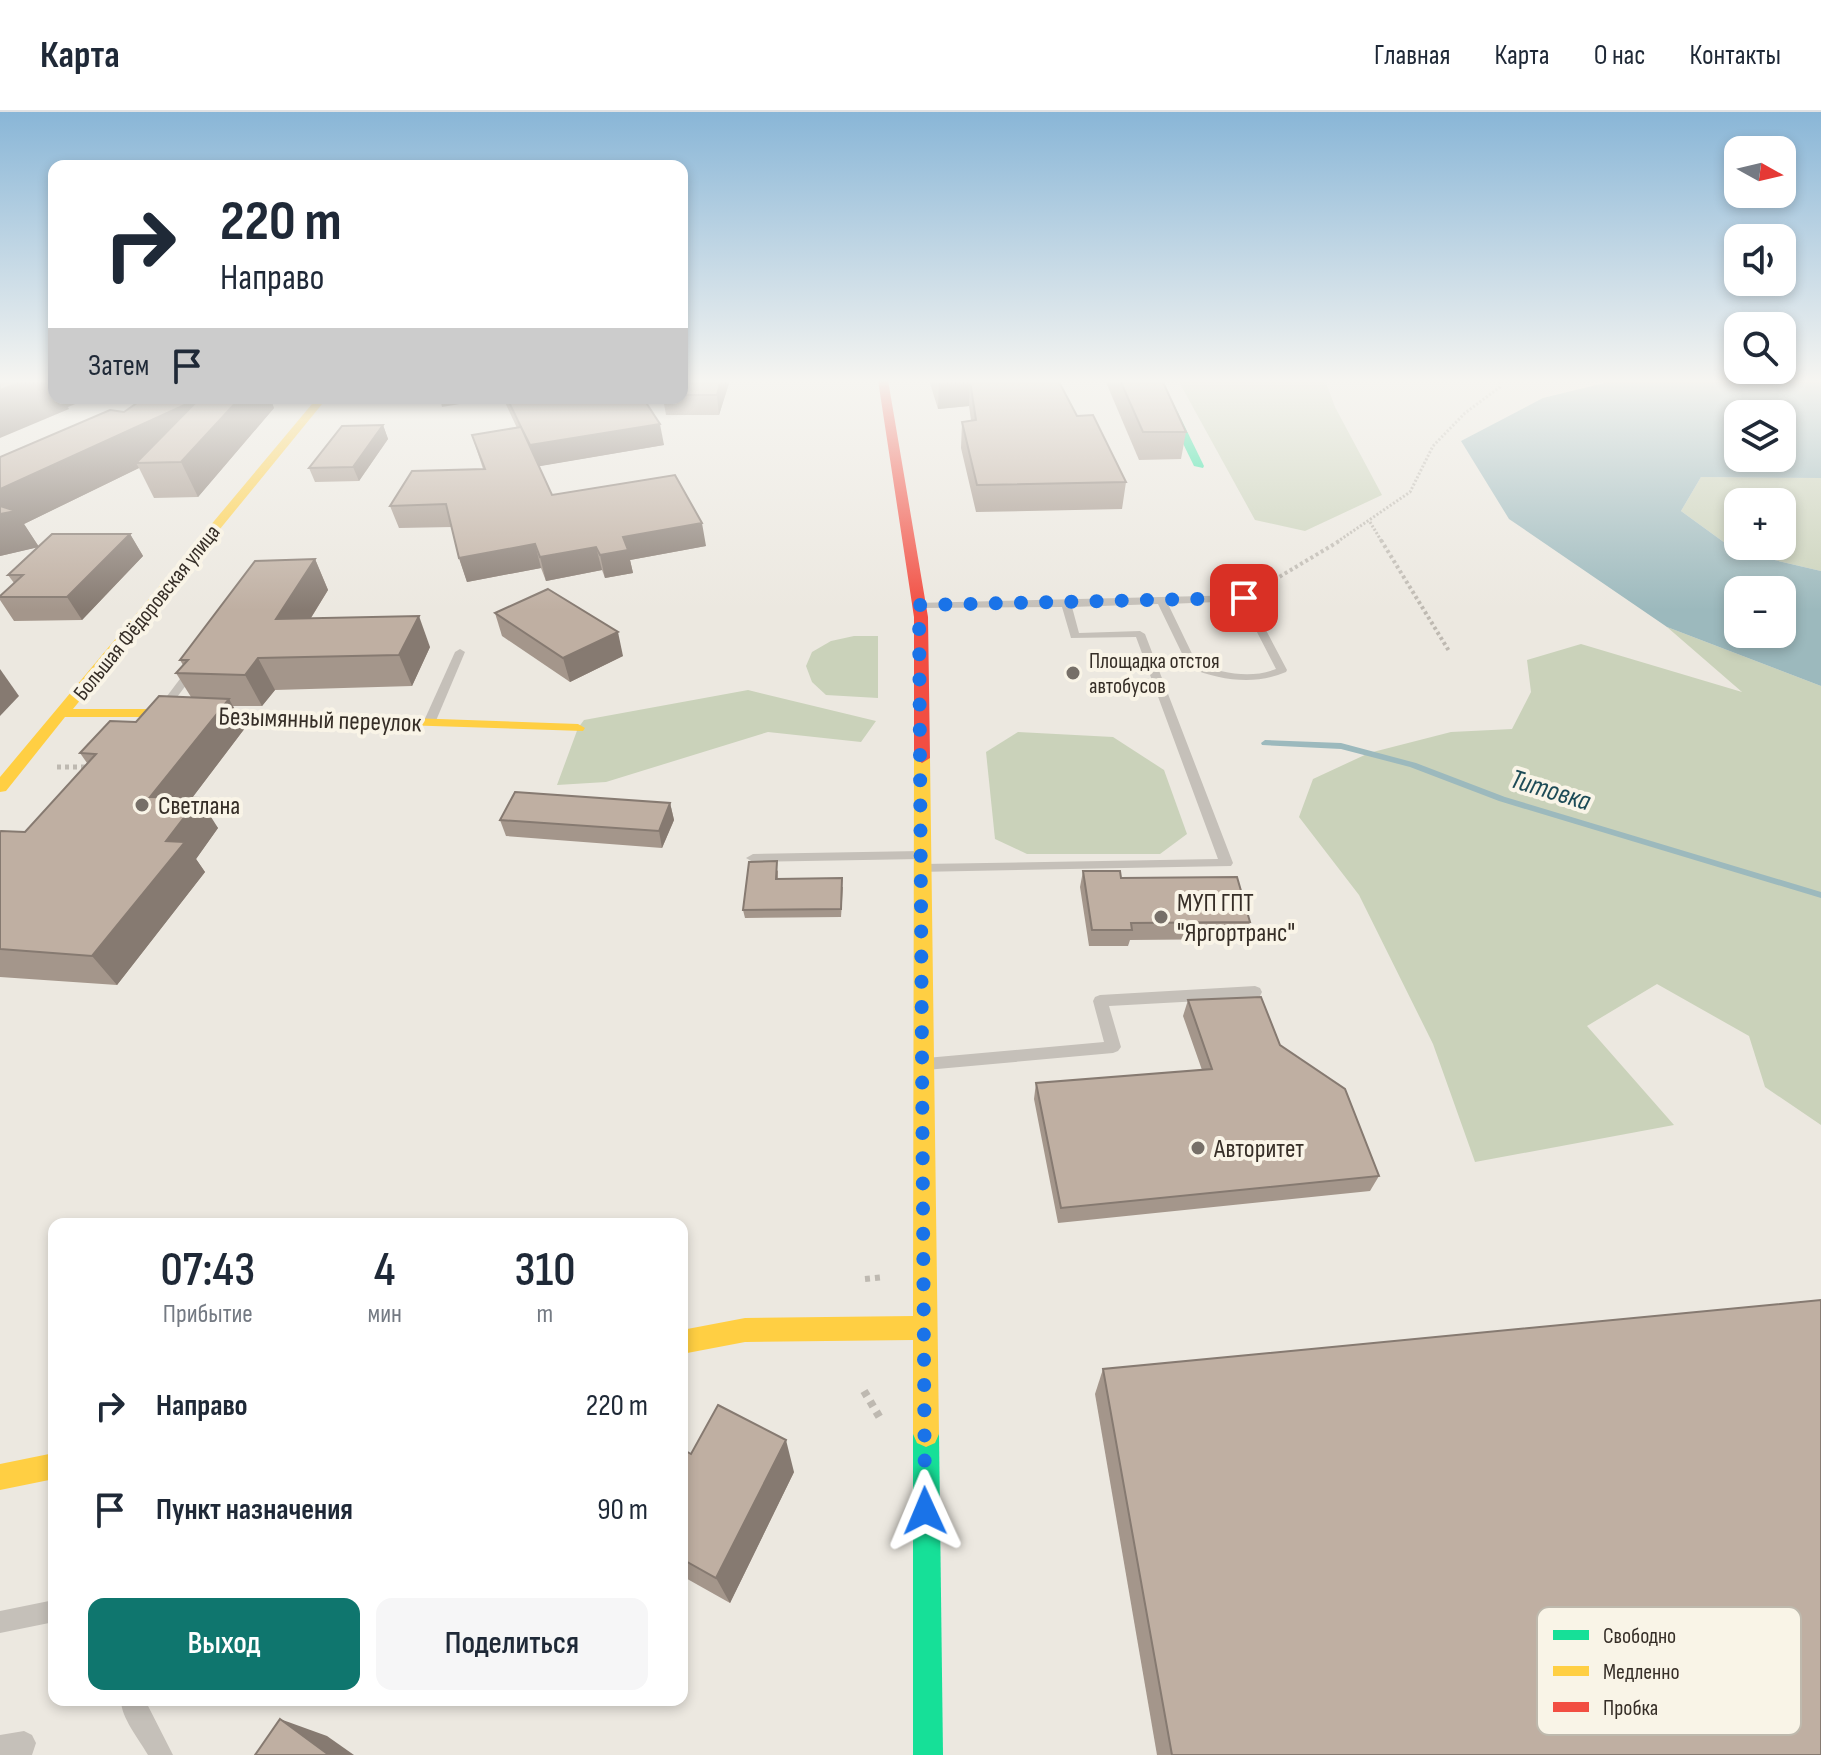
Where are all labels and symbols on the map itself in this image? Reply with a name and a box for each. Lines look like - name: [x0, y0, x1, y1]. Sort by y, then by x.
- north arrow: [1724, 136, 1796, 208]
- street label: Большая Фёдоровская улица: [68, 520, 226, 706]
- pin: [1210, 564, 1278, 632]
- place label: Площадка отстоя автобусов: [1089, 648, 1220, 700]
- marker: Площадка отстоя автобусов: [1064, 664, 1082, 682]
- street label: Безымянный переулок: [218, 701, 422, 740]
- water label: Титовка: [1506, 763, 1595, 818]
- place label: Светлана: [158, 791, 240, 822]
- marker: Светлана: [133, 796, 151, 814]
- place label: МУП ГПТ "Яргортранс": [1177, 888, 1295, 949]
- marker: МУП ГПТ "Яргортранс": [1152, 908, 1170, 926]
- place label: Авторитет: [1213, 1134, 1304, 1165]
- marker: Авторитет: [1189, 1139, 1207, 1157]
- position arrow: [883, 1469, 967, 1553]
- legend: [1537, 1607, 1801, 1735]
- text: Свободно: [1603, 1623, 1676, 1650]
- text: Медленно: [1603, 1659, 1680, 1686]
- text: Пробка: [1603, 1695, 1658, 1722]

